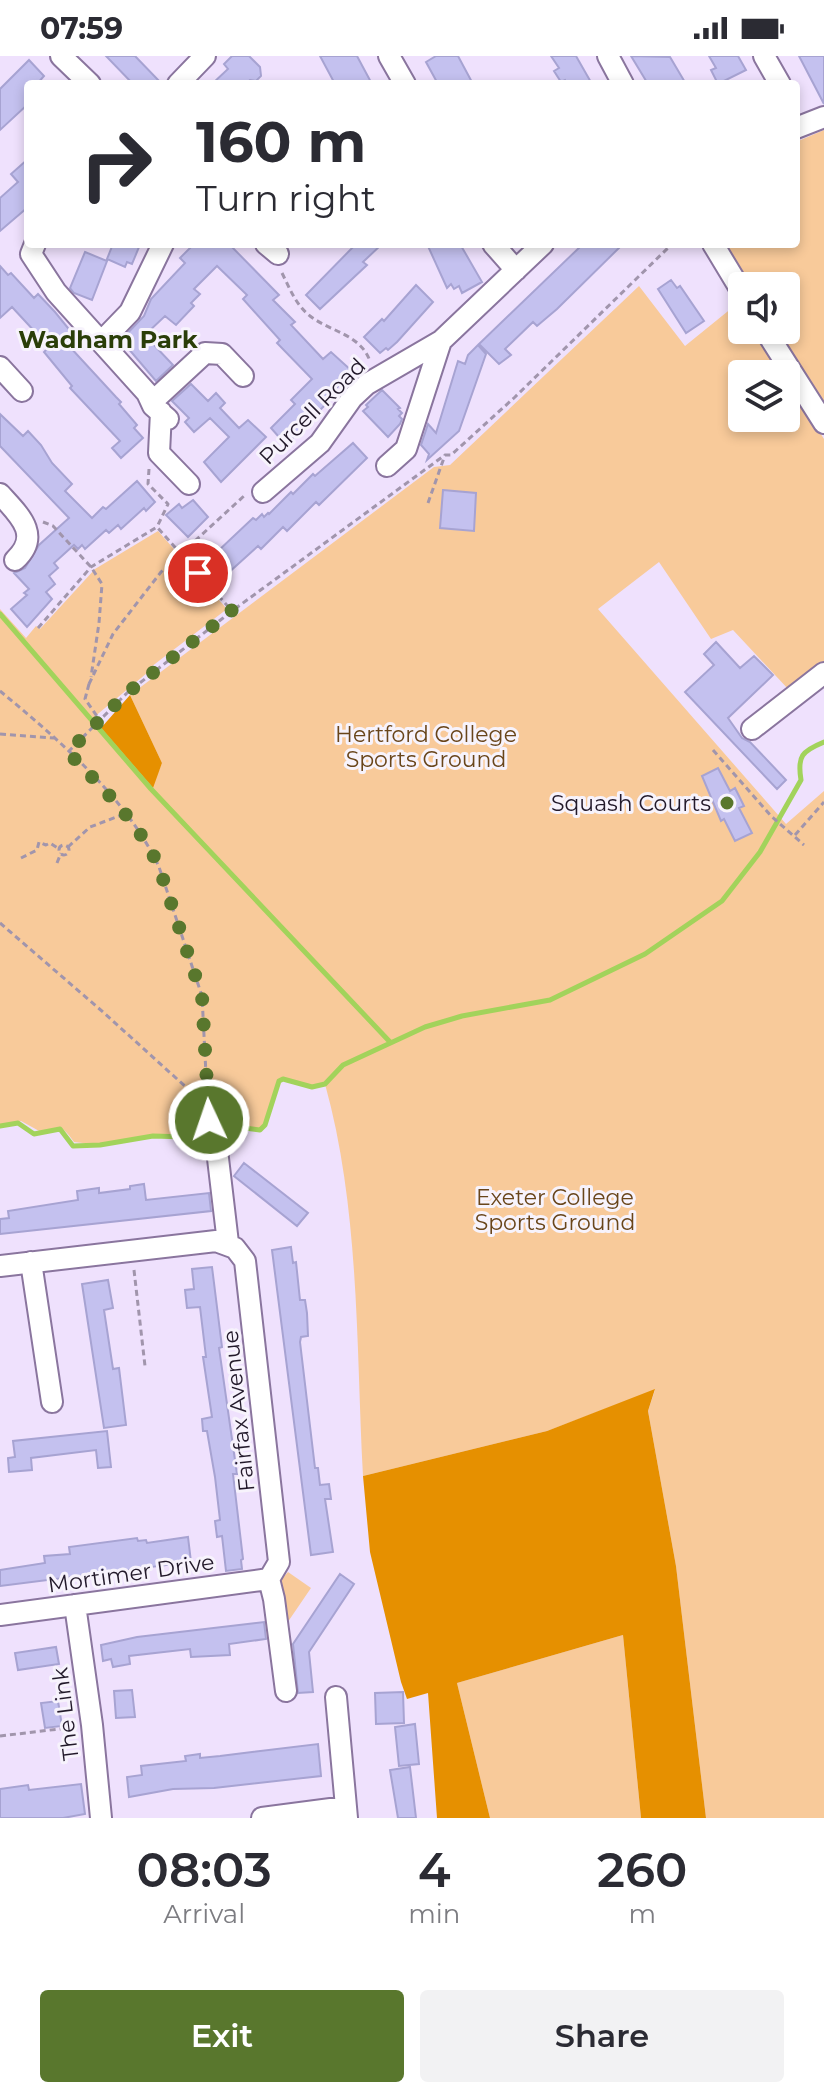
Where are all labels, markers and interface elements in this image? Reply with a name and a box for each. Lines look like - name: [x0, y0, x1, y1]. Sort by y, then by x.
- text: 07:59: [40, 10, 123, 47]
- text: 160 m: [196, 108, 366, 176]
- icon: right: [64, 112, 168, 216]
- text: Turn right: [196, 176, 376, 220]
- map controls: [728, 272, 800, 432]
- button: sound: [728, 272, 800, 344]
- district label: Wadham Park: [18, 325, 198, 354]
- street label: Purcell Road: [253, 352, 371, 470]
- button: layers: [728, 360, 800, 432]
- pin: [164, 539, 232, 607]
- icon: arrive: [176, 551, 220, 595]
- park label: Hertford College Sports Ground: [335, 721, 517, 773]
- place label: Squash Courts: [551, 790, 711, 817]
- marker: Squash Courts: [718, 794, 736, 812]
- position arrow: [167, 1078, 251, 1162]
- park label: Exeter College Sports Ground: [475, 1184, 635, 1236]
- street label: Fairfax Avenue: [217, 1329, 260, 1493]
- street label: Mortimer Drive: [46, 1548, 216, 1599]
- street label: The Link: [46, 1665, 85, 1762]
- text: 08:03: [137, 1841, 272, 1899]
- text: 4: [418, 1841, 451, 1899]
- text: 260: [597, 1841, 687, 1899]
- text: Arrival: [163, 1898, 245, 1930]
- text: min: [408, 1898, 460, 1930]
- text: m: [628, 1898, 656, 1930]
- button: Exit: [40, 1990, 404, 2082]
- button: Share: [420, 1990, 784, 2082]

